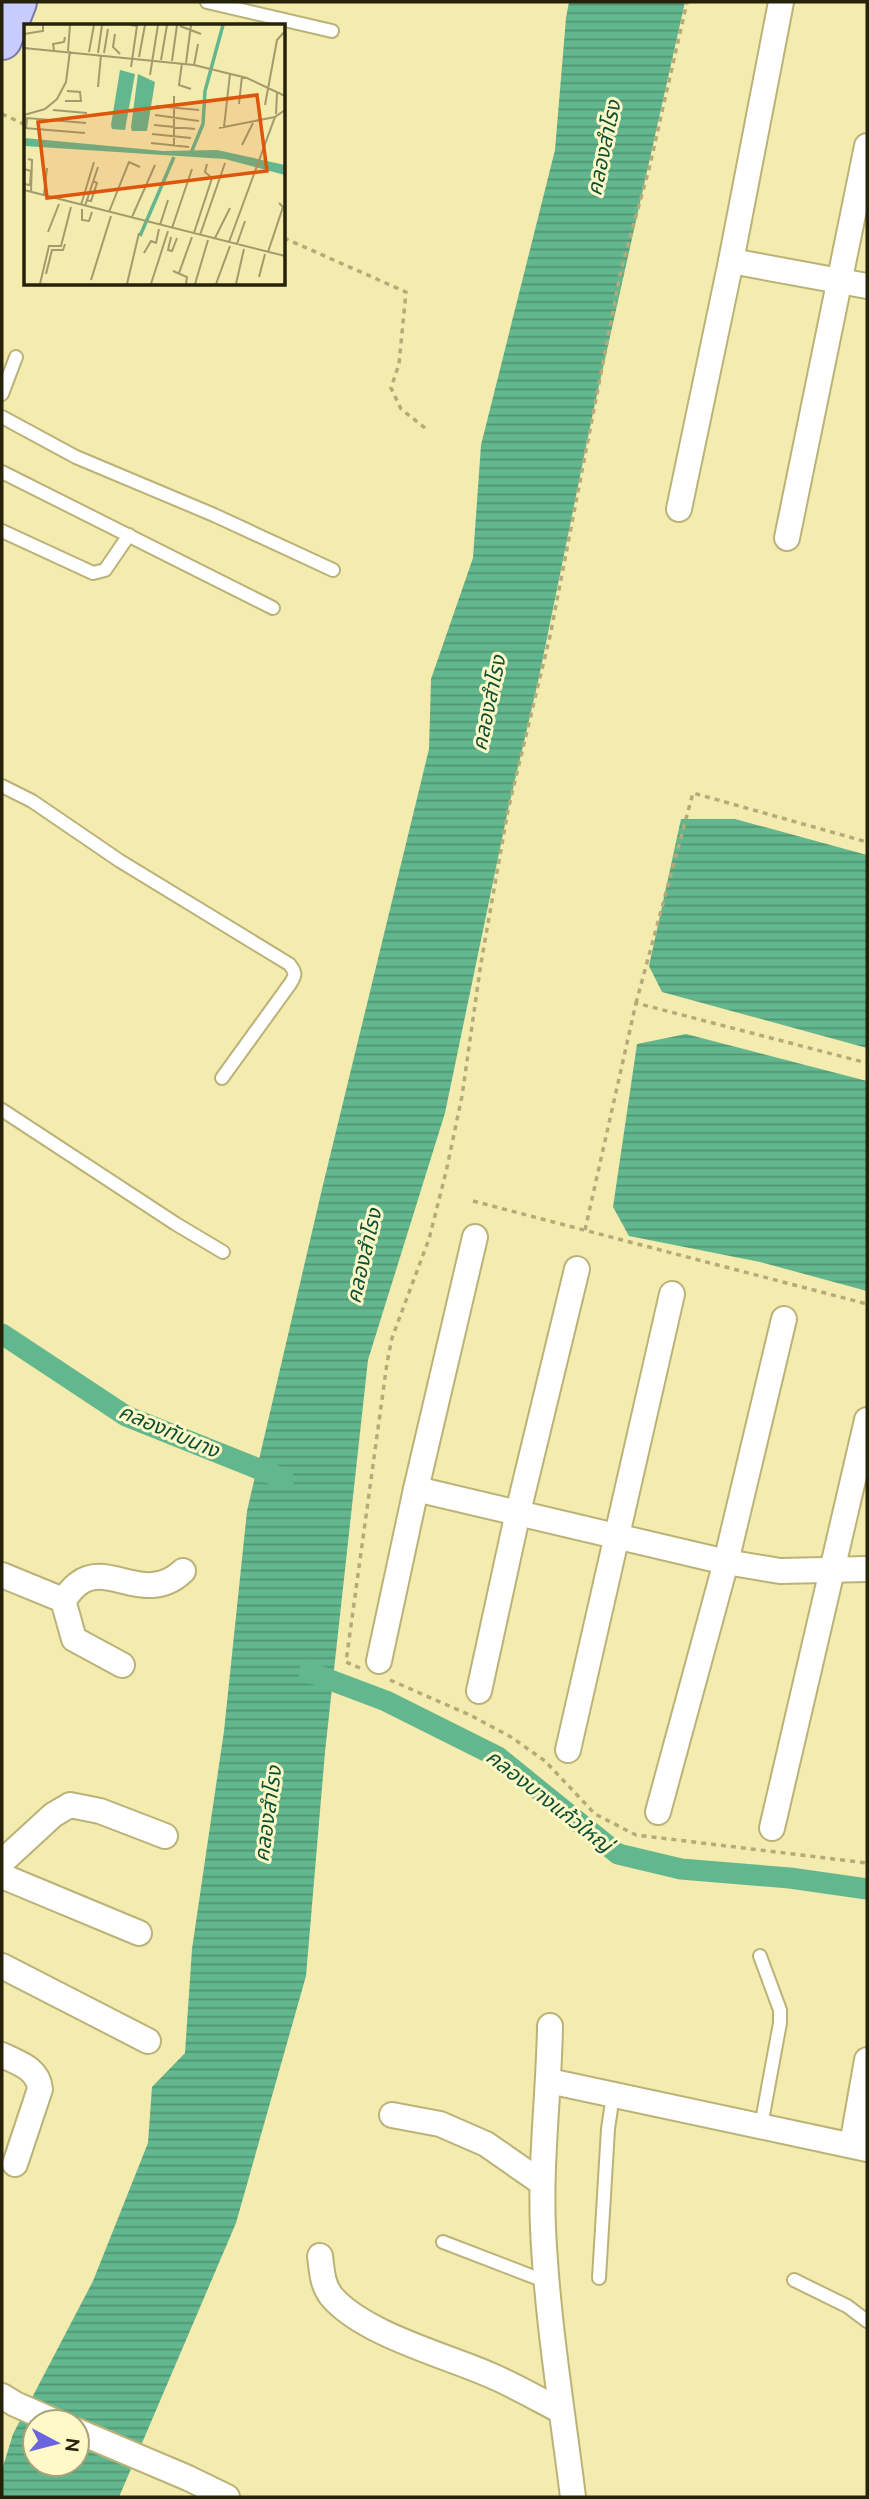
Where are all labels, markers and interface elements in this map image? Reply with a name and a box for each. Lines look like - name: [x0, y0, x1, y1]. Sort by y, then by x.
- inset map: [24, 24, 285, 285]
- water label: คลองสำโรง: [581, 96, 625, 198]
- water label: คลองสำโรง: [466, 651, 510, 753]
- water label: คลองสำโรง: [340, 1204, 386, 1306]
- water label: คลองทับนาง: [116, 1398, 225, 1463]
- water label: คลองบางแก้วใหญ่: [482, 1744, 620, 1859]
- water label: คลองสำโรง: [248, 1763, 286, 1863]
- north arrow: [21, 2408, 91, 2478]
- text: N: [61, 2437, 85, 2453]

